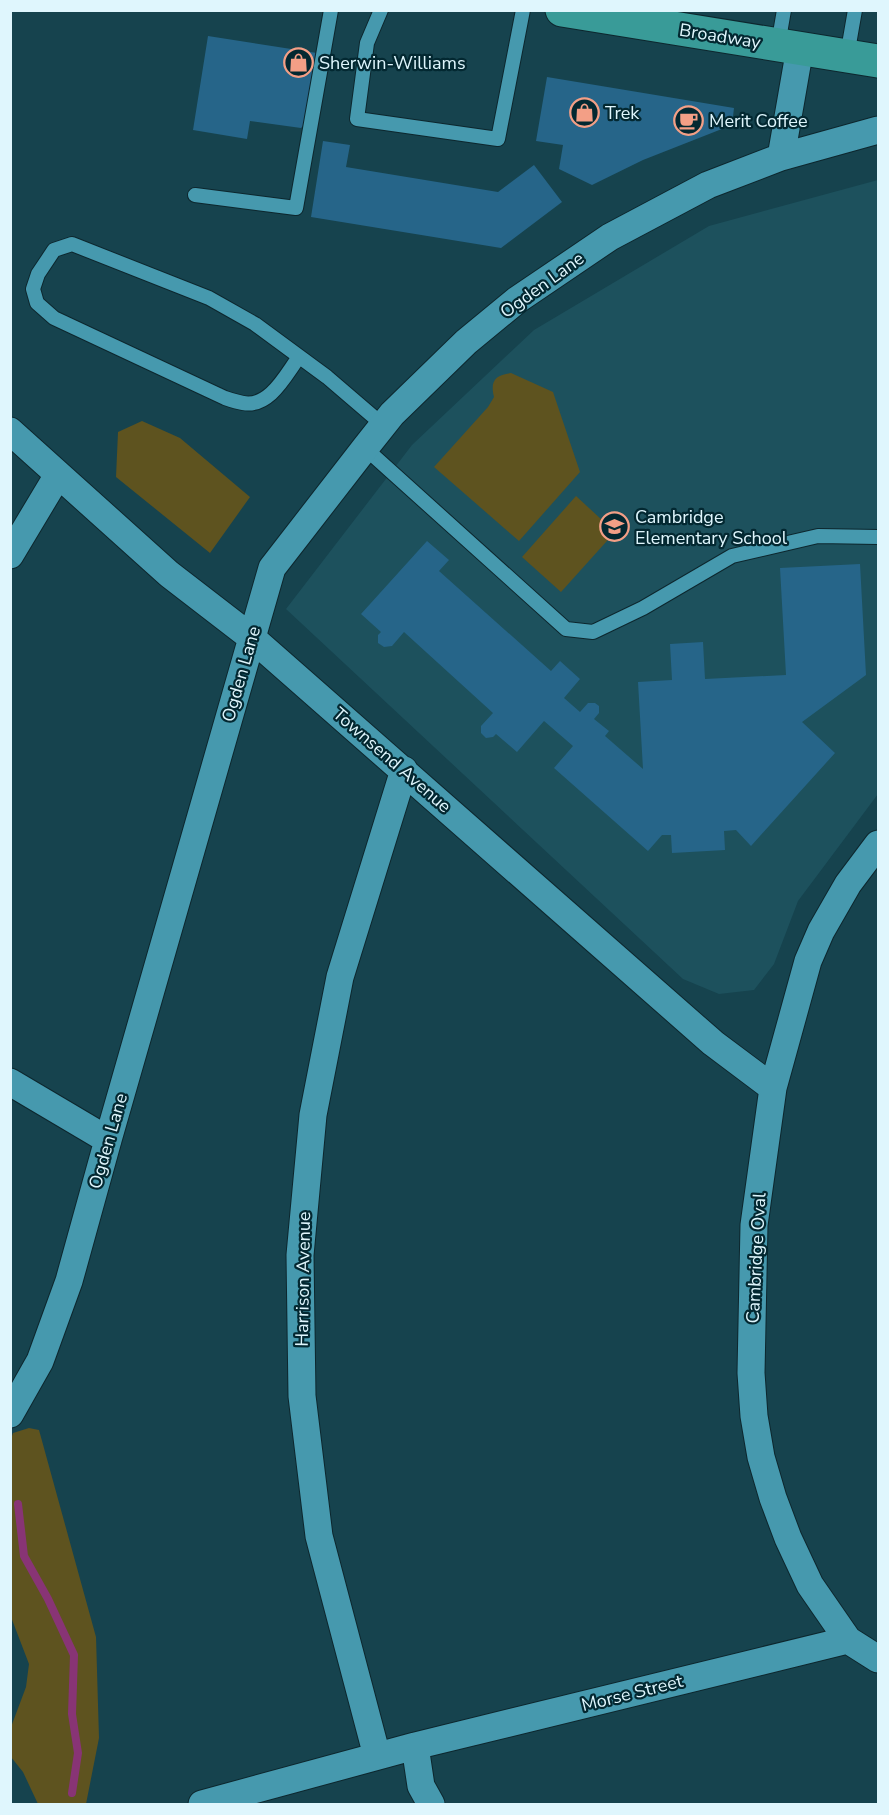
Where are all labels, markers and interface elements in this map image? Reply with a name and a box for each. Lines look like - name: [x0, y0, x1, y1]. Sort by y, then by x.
- street label: Broadway: [678, 18, 763, 54]
- shop icon: Sherwin-Williams: [282, 47, 314, 79]
- place label: Sherwin-Williams: [319, 51, 466, 75]
- shop icon: Trek: [568, 97, 600, 129]
- place label: Trek: [605, 101, 640, 125]
- cafe icon: Merit Coffee: [672, 105, 704, 137]
- place label: Merit Coffee: [709, 109, 808, 133]
- street label: Ogden Lane: [495, 246, 589, 324]
- place label: Cambridge Elementary School: [635, 505, 788, 550]
- school or university icon: Cambridge Elementary School: [598, 511, 630, 543]
- street label: Ogden Lane: [216, 623, 266, 725]
- street label: Townsend Avenue: [328, 702, 456, 818]
- street label: Ogden Lane: [83, 1090, 133, 1192]
- street label: Cambridge Oval: [741, 1191, 771, 1324]
- street label: Harrison Avenue: [290, 1211, 316, 1347]
- street label: Morse Street: [579, 1669, 686, 1717]

